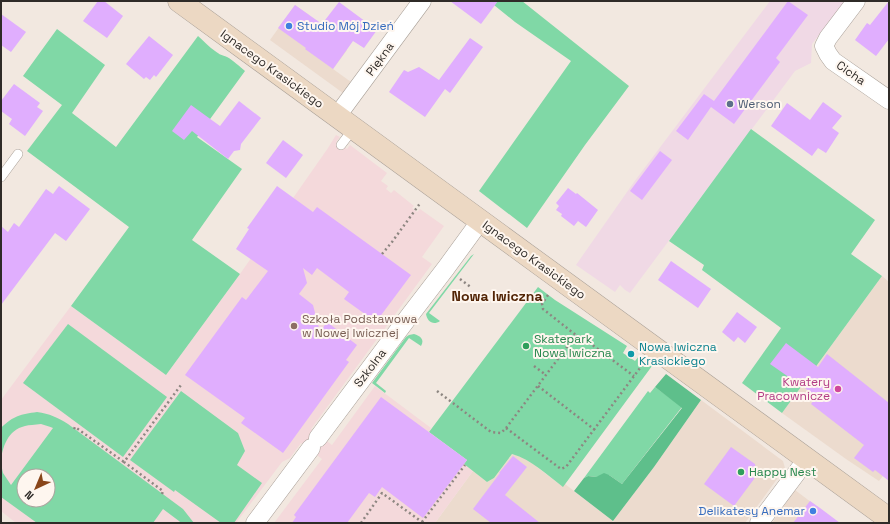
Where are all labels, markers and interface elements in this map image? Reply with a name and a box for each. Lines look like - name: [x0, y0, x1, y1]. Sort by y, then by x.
- place label: Studio Mój Dzień: [297, 18, 394, 34]
- marker: Studio Mój Dzień: [284, 21, 294, 31]
- street label: Ignacego Krasickiego: [217, 26, 327, 112]
- street label: Piękna: [362, 39, 398, 79]
- street label: Cicha: [833, 57, 869, 89]
- place label: Werson: [738, 96, 781, 112]
- marker: Werson: [725, 99, 735, 109]
- street label: Ignacego Krasickiego: [479, 217, 589, 303]
- district label: Nowa Iwiczna: [452, 287, 543, 305]
- place label: Szkoła Podstawowa w Nowej Iwicznej: [302, 311, 417, 341]
- marker: Szkoła Podstawowa w Nowej Iwicznej: [289, 321, 299, 331]
- place label: Skatepark Nowa Iwiczna: [534, 331, 612, 361]
- place label: Nowa Iwiczna Krasickiego: [639, 339, 717, 369]
- marker: Skatepark Nowa Iwiczna: [521, 341, 531, 351]
- street label: Szkolna: [350, 345, 390, 391]
- marker: Nowa Iwiczna Krasickiego: [626, 349, 636, 359]
- place label: Kwatery Pracownicze: [757, 374, 830, 404]
- marker: Kwatery Pracownicze: [833, 384, 843, 394]
- place label: Happy Nest: [749, 464, 816, 480]
- marker: Happy Nest: [736, 467, 746, 477]
- north arrow: [16, 468, 56, 508]
- text: N: [22, 488, 37, 503]
- place label: Delikatesy Anemar: [698, 503, 805, 519]
- marker: Delikatesy Anemar: [808, 506, 818, 516]

